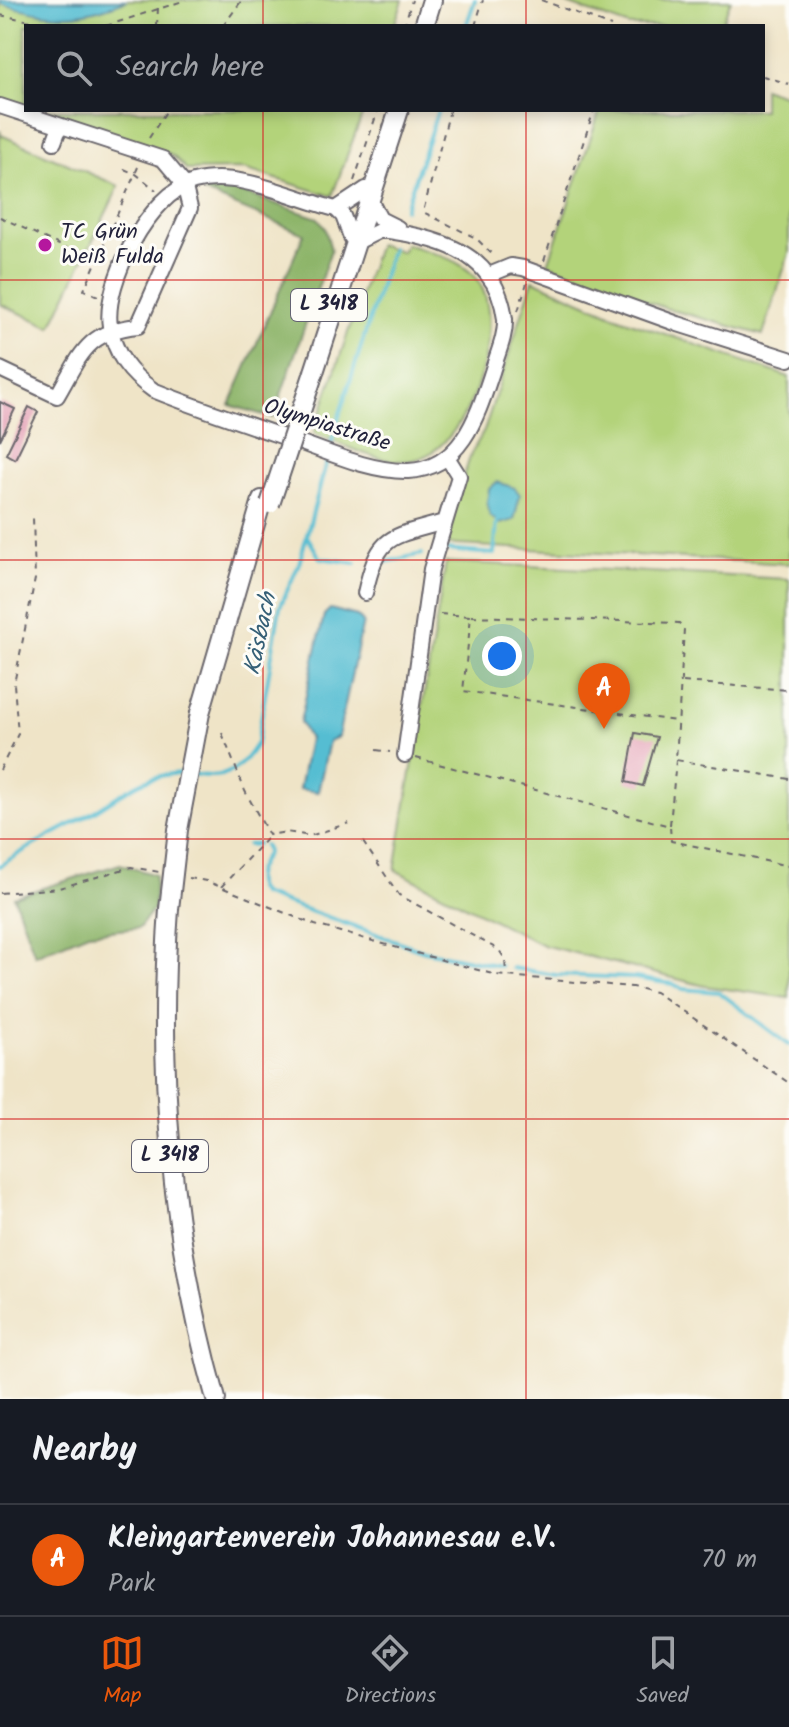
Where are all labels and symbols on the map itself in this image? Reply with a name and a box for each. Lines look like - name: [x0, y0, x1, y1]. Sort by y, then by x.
- place label: TC Grün Weiß Fulda: [61, 215, 164, 275]
- marker: TC Grün Weiß Fulda: [36, 236, 54, 254]
- road number: L 3418: [291, 289, 367, 321]
- street label: Olympiastraße: [259, 390, 395, 462]
- water label: Käsbach: [233, 587, 289, 679]
- your location: [482, 636, 522, 676]
- pin: A: [578, 663, 630, 729]
- road number: L 3418: [132, 1140, 208, 1172]

